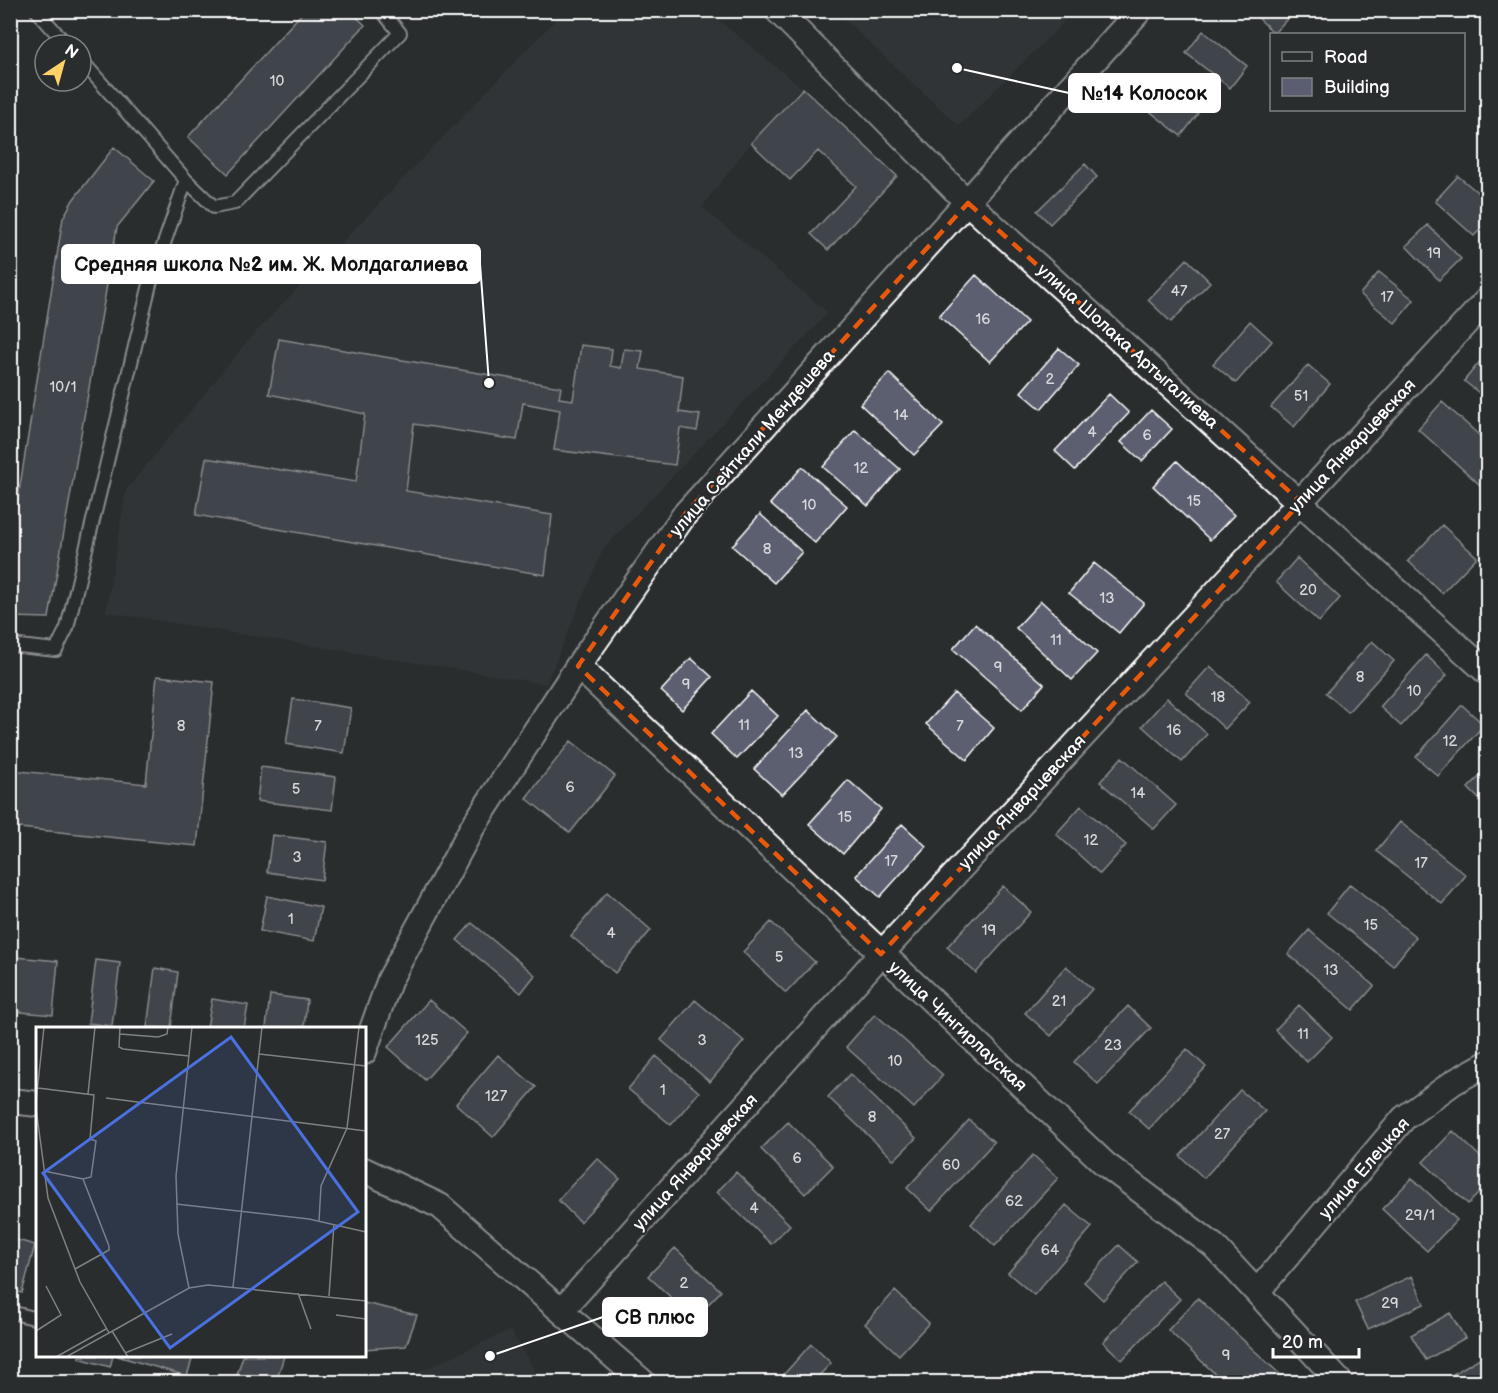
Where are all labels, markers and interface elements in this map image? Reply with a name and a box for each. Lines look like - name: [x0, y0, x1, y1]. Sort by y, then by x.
- north arrow: [33, 33, 93, 93]
- legend: [1270, 33, 1465, 111]
- text: N: [60, 41, 81, 63]
- text: Road: [1324, 47, 1368, 68]
- house number: 10: [270, 72, 284, 91]
- callout: №14 Колосок: [1069, 74, 1220, 112]
- text: Building: [1324, 77, 1390, 98]
- text: №14 Колосок: [1081, 82, 1207, 106]
- house number: 19: [1427, 244, 1441, 263]
- callout: Средняя школа №2 им. Ж. Молдагалиева: [62, 245, 480, 283]
- text: Средняя школа №2 им. Ж. Молдагалиева: [74, 253, 468, 277]
- street label: улица Шолака Артыгалиева: [1033, 259, 1223, 434]
- house number: 47: [1171, 282, 1188, 301]
- house number: 17: [1380, 288, 1394, 307]
- house number: 16: [976, 310, 990, 329]
- street label: улица Сейткали Мендешева: [665, 345, 840, 541]
- house number: 2: [1046, 370, 1055, 389]
- street label: улица Январцевская: [1285, 375, 1420, 518]
- house number: 10/1: [49, 378, 77, 397]
- house number: 51: [1294, 387, 1308, 406]
- house number: 14: [894, 406, 908, 425]
- house number: 4: [1087, 423, 1097, 442]
- house number: 6: [1142, 426, 1152, 445]
- house number: 12: [854, 459, 868, 478]
- house number: 15: [1187, 492, 1201, 511]
- house number: 10: [802, 496, 816, 515]
- house number: 8: [763, 540, 772, 559]
- house number: 20: [1299, 581, 1317, 600]
- house number: 13: [1099, 589, 1115, 608]
- house number: 11: [1050, 631, 1062, 650]
- house number: 9: [994, 658, 1002, 677]
- house number: 8: [1356, 668, 1365, 687]
- house number: 9: [682, 675, 690, 694]
- house number: 10: [1407, 682, 1421, 701]
- house number: 18: [1211, 688, 1226, 707]
- house number: 11: [738, 716, 750, 735]
- house number: 8: [177, 717, 186, 736]
- house number: 7: [314, 717, 322, 736]
- house number: 7: [956, 717, 964, 736]
- house number: 16: [1167, 721, 1181, 740]
- street label: улица Январцевская: [955, 731, 1090, 874]
- house number: 12: [1443, 732, 1457, 751]
- house number: 13: [788, 744, 804, 763]
- house number: 6: [565, 778, 575, 797]
- house number: 5: [292, 780, 300, 799]
- house number: 14: [1131, 784, 1145, 803]
- house number: 15: [838, 808, 852, 827]
- house number: 12: [1084, 831, 1098, 850]
- house number: 3: [292, 848, 302, 867]
- house number: 17: [884, 852, 898, 871]
- house number: 17: [1414, 854, 1428, 873]
- house number: 1: [288, 910, 294, 929]
- house number: 15: [1364, 916, 1378, 935]
- house number: 19: [982, 921, 996, 940]
- house number: 4: [606, 924, 616, 943]
- house number: 5: [775, 948, 783, 967]
- street label: улица Чингирлауская: [884, 957, 1031, 1096]
- house number: 13: [1323, 961, 1339, 980]
- house number: 21: [1052, 992, 1066, 1011]
- house number: 11: [1297, 1025, 1309, 1044]
- inset map: [36, 1027, 366, 1357]
- house number: 125: [415, 1031, 439, 1050]
- house number: 3: [697, 1031, 707, 1050]
- house number: 23: [1104, 1036, 1122, 1055]
- house number: 10: [888, 1052, 902, 1071]
- house number: 1: [660, 1081, 666, 1100]
- house number: 127: [485, 1087, 508, 1106]
- street label: улица Январцевская: [629, 1090, 762, 1235]
- house number: 8: [868, 1108, 877, 1127]
- street label: улица Елецкая: [1315, 1113, 1414, 1223]
- house number: 27: [1214, 1125, 1231, 1144]
- house number: 6: [792, 1149, 802, 1168]
- house number: 60: [942, 1156, 960, 1175]
- house number: 62: [1005, 1192, 1023, 1211]
- house number: 4: [749, 1199, 759, 1218]
- house number: 29/1: [1405, 1206, 1435, 1225]
- house number: 64: [1041, 1241, 1059, 1260]
- house number: 2: [680, 1274, 689, 1293]
- house number: 29: [1381, 1294, 1399, 1313]
- callout: СВ плюс: [603, 1298, 707, 1336]
- text: СВ плюс: [615, 1306, 695, 1330]
- scale bar: [1273, 1321, 1358, 1359]
- text: 20 m: [1282, 1332, 1323, 1353]
- house number: 9: [1222, 1346, 1230, 1365]

